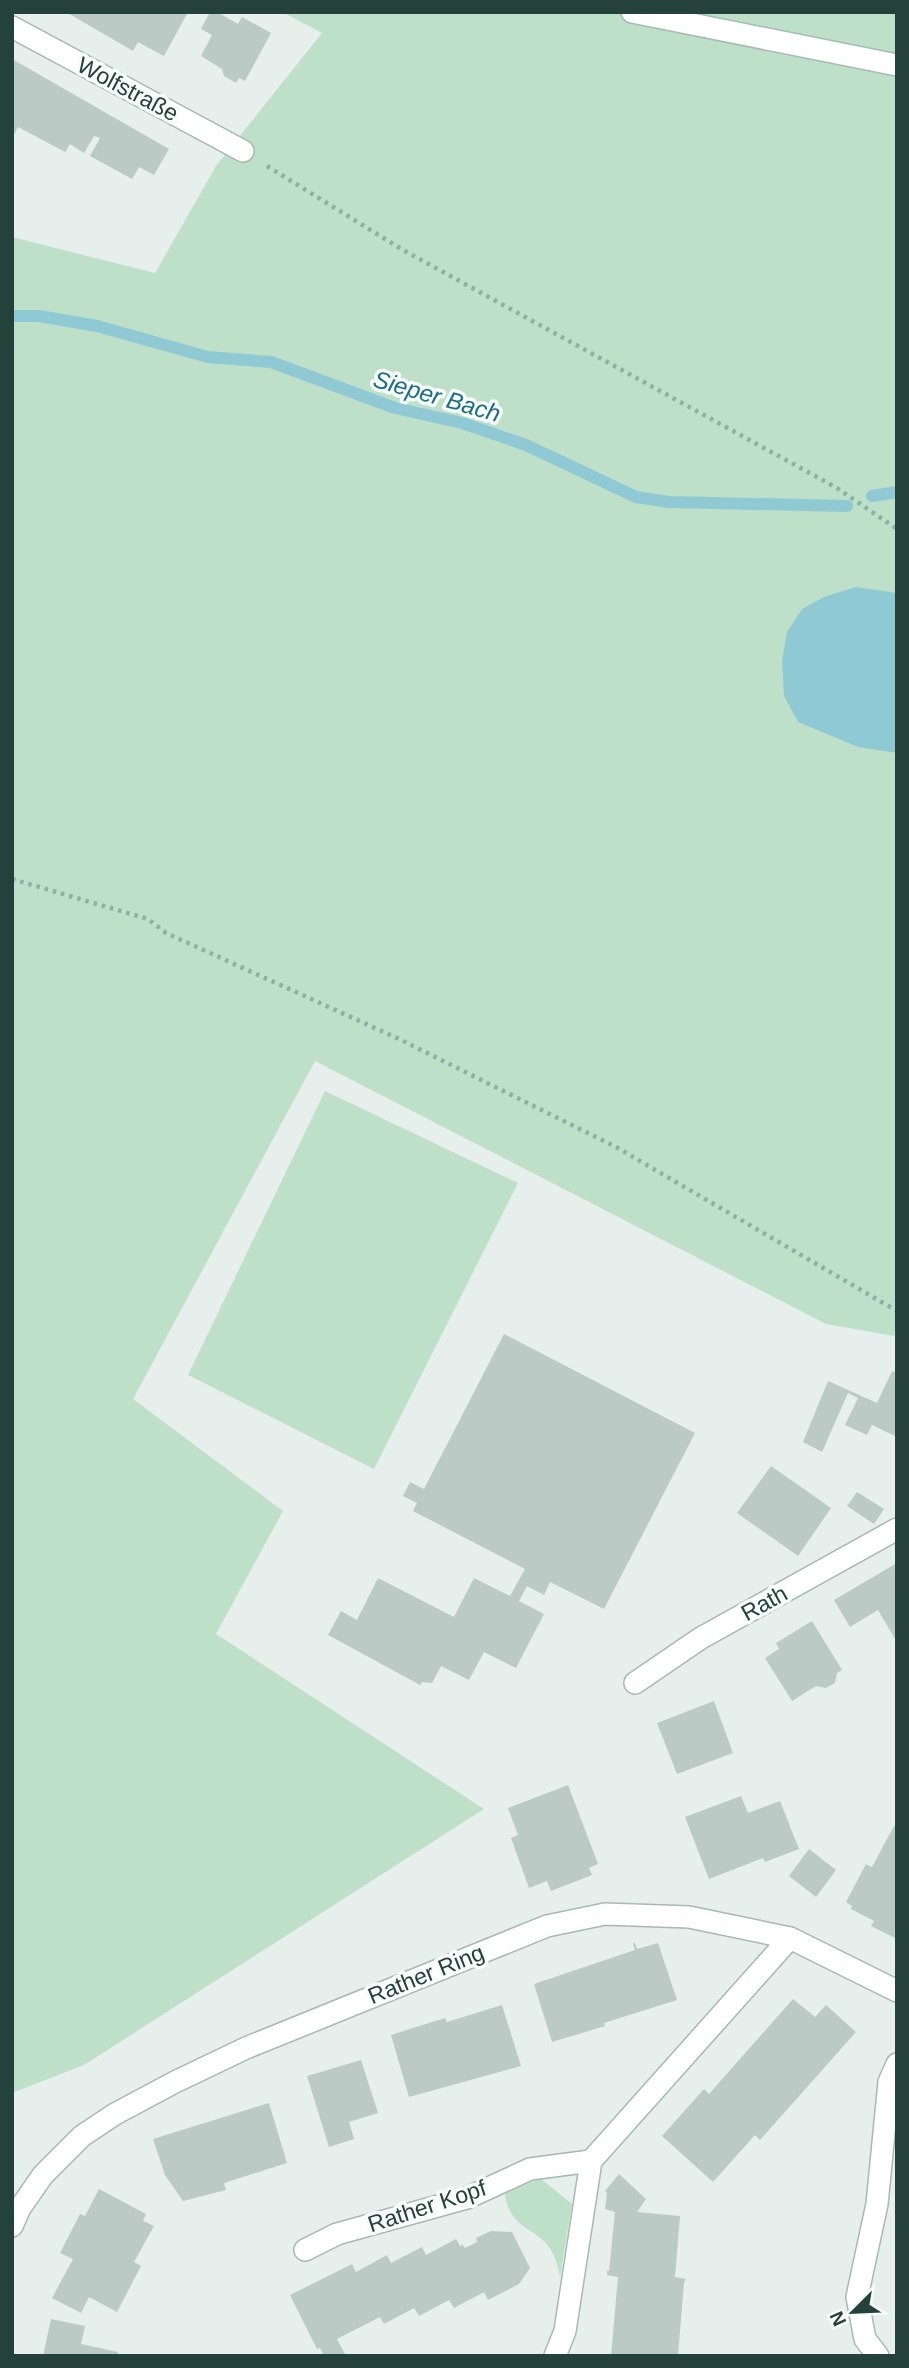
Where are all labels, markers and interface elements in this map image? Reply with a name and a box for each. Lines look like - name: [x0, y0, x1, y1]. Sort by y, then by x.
- street label: Wolfstraße: [73, 52, 183, 126]
- water label: Sieper Bach: [370, 365, 504, 427]
- street label: Rath: [736, 1580, 792, 1626]
- street label: Rather Ring: [364, 1939, 488, 2009]
- street label: Rather Kopf: [365, 2174, 490, 2237]
- north arrow: [818, 2277, 888, 2347]
- text: N: [826, 2308, 850, 2329]

